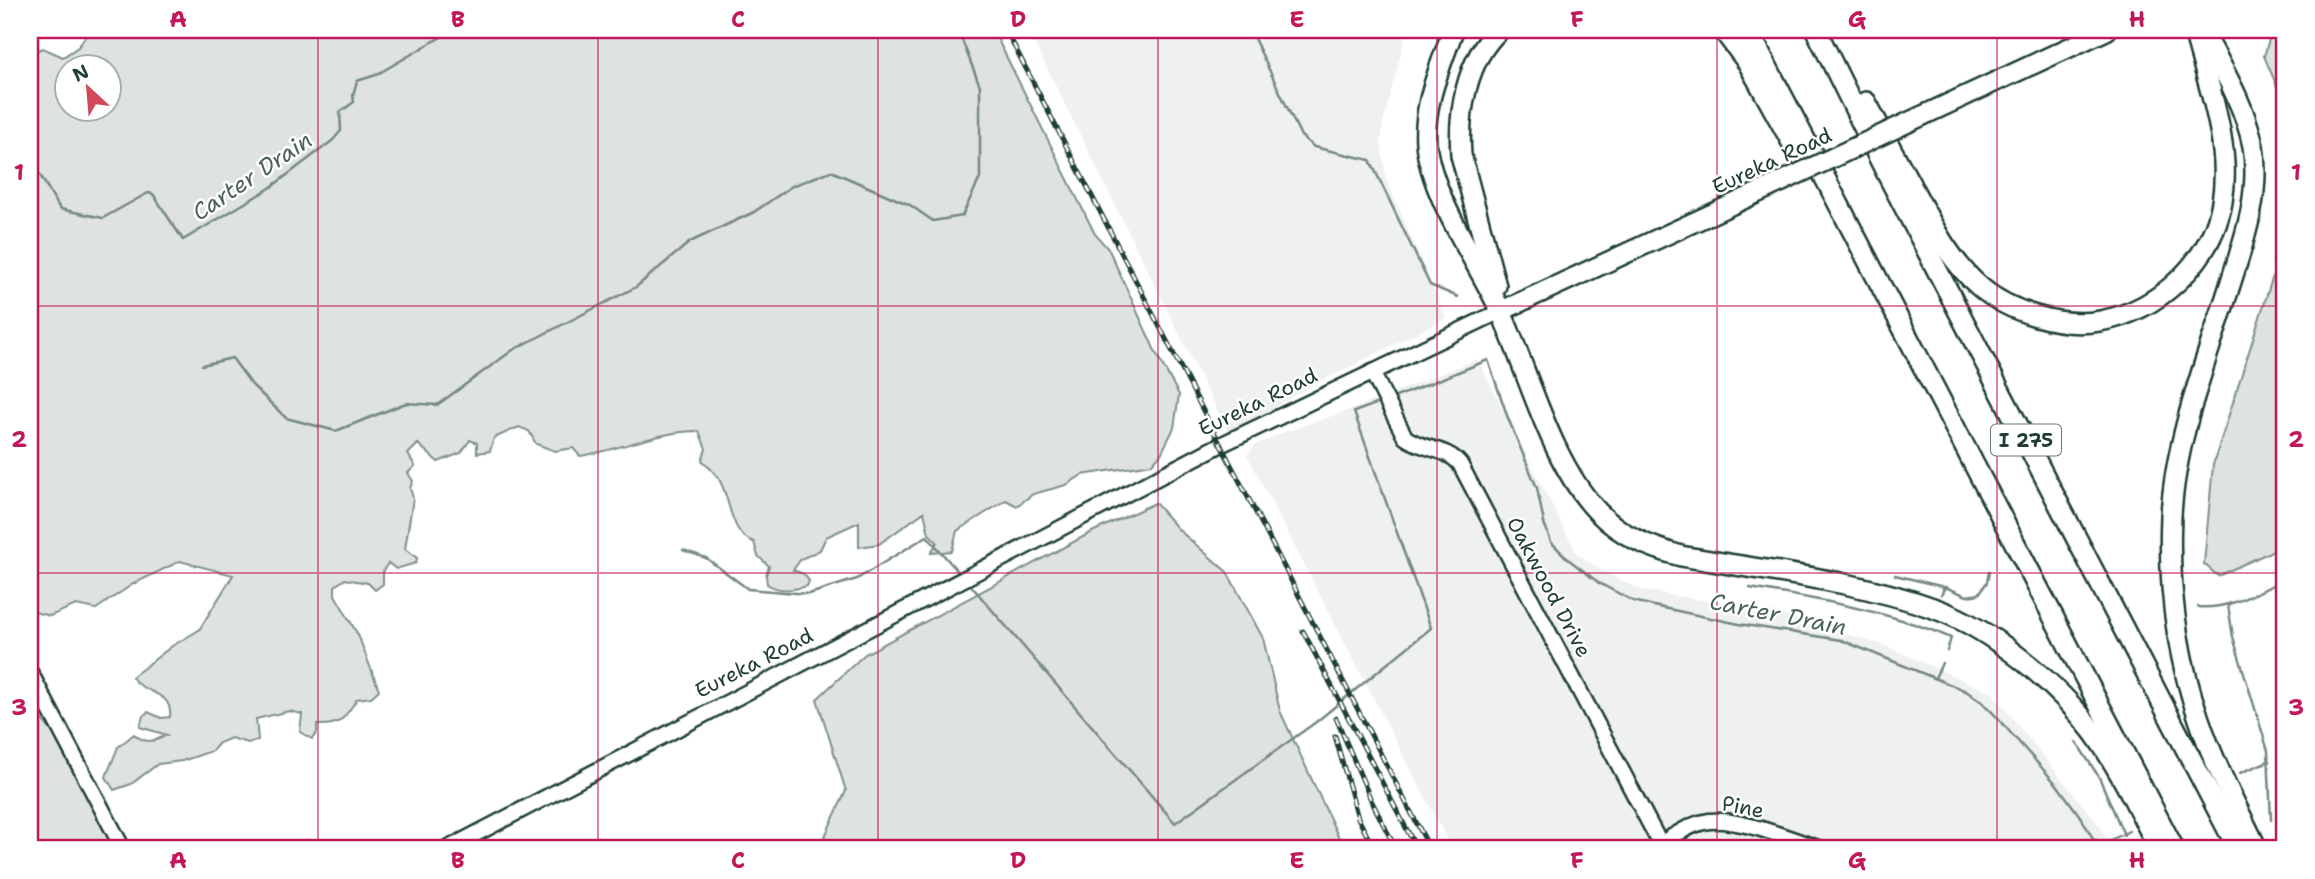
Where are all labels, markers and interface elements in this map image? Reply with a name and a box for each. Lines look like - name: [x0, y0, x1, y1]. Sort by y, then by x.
- text: A: [169, 4, 187, 34]
- text: B: [451, 4, 465, 34]
- text: C: [731, 4, 745, 34]
- text: D: [1010, 4, 1026, 34]
- text: E: [1289, 4, 1305, 34]
- text: F: [1570, 4, 1584, 34]
- text: G: [1848, 4, 1867, 34]
- text: H: [2129, 4, 2145, 34]
- north arrow: [52, 52, 122, 122]
- text: N: [69, 59, 93, 88]
- street label: Eureka Road: [1708, 121, 1836, 201]
- water label: Carter Drain: [186, 125, 318, 227]
- text: 1: [14, 157, 24, 187]
- text: 1: [2291, 157, 2301, 187]
- street label: Eureka Road: [1194, 361, 1322, 443]
- text: 2: [11, 424, 27, 454]
- road number: I 275: [1991, 424, 2061, 456]
- text: 2: [2288, 424, 2304, 454]
- street label: Oakwood Drive: [1500, 512, 1598, 662]
- water label: Carter Drain: [1707, 586, 1849, 642]
- street label: Eureka Road: [690, 621, 818, 705]
- text: 3: [11, 692, 27, 722]
- text: 3: [2288, 692, 2304, 722]
- street label: Pine: [1720, 789, 1766, 825]
- text: A: [169, 845, 187, 875]
- text: B: [451, 845, 465, 875]
- text: C: [731, 845, 745, 875]
- text: D: [1010, 845, 1026, 875]
- text: E: [1289, 845, 1305, 875]
- text: F: [1570, 845, 1584, 875]
- text: G: [1848, 845, 1867, 875]
- text: H: [2129, 845, 2145, 875]

